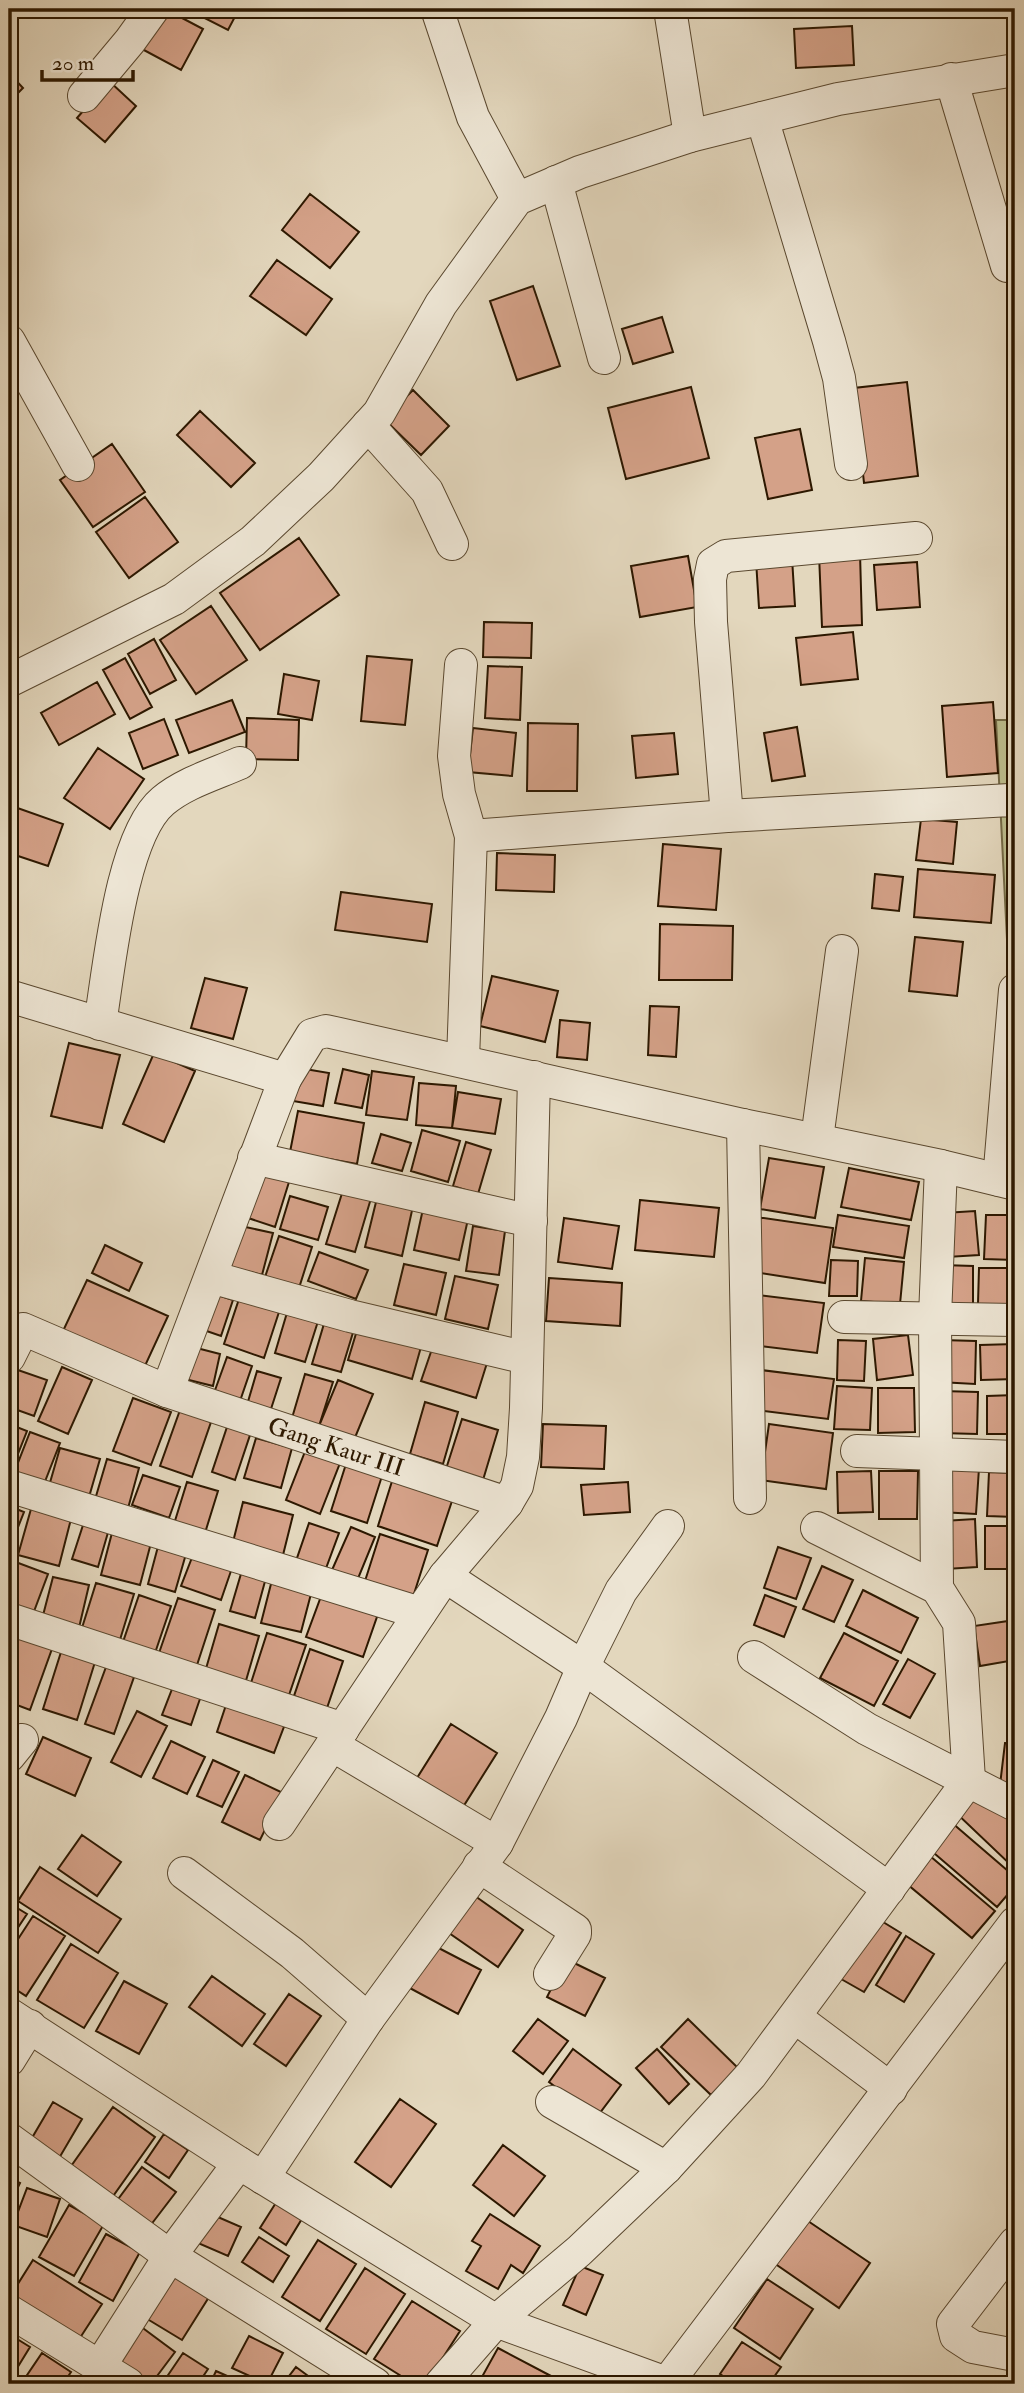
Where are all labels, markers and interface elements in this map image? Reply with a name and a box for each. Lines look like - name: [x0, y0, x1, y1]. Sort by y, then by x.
- scale bar: [42, 38, 133, 82]
- text: 20 m: [52, 50, 94, 77]
- street label: Gang Kaur III: [264, 1410, 408, 1484]

